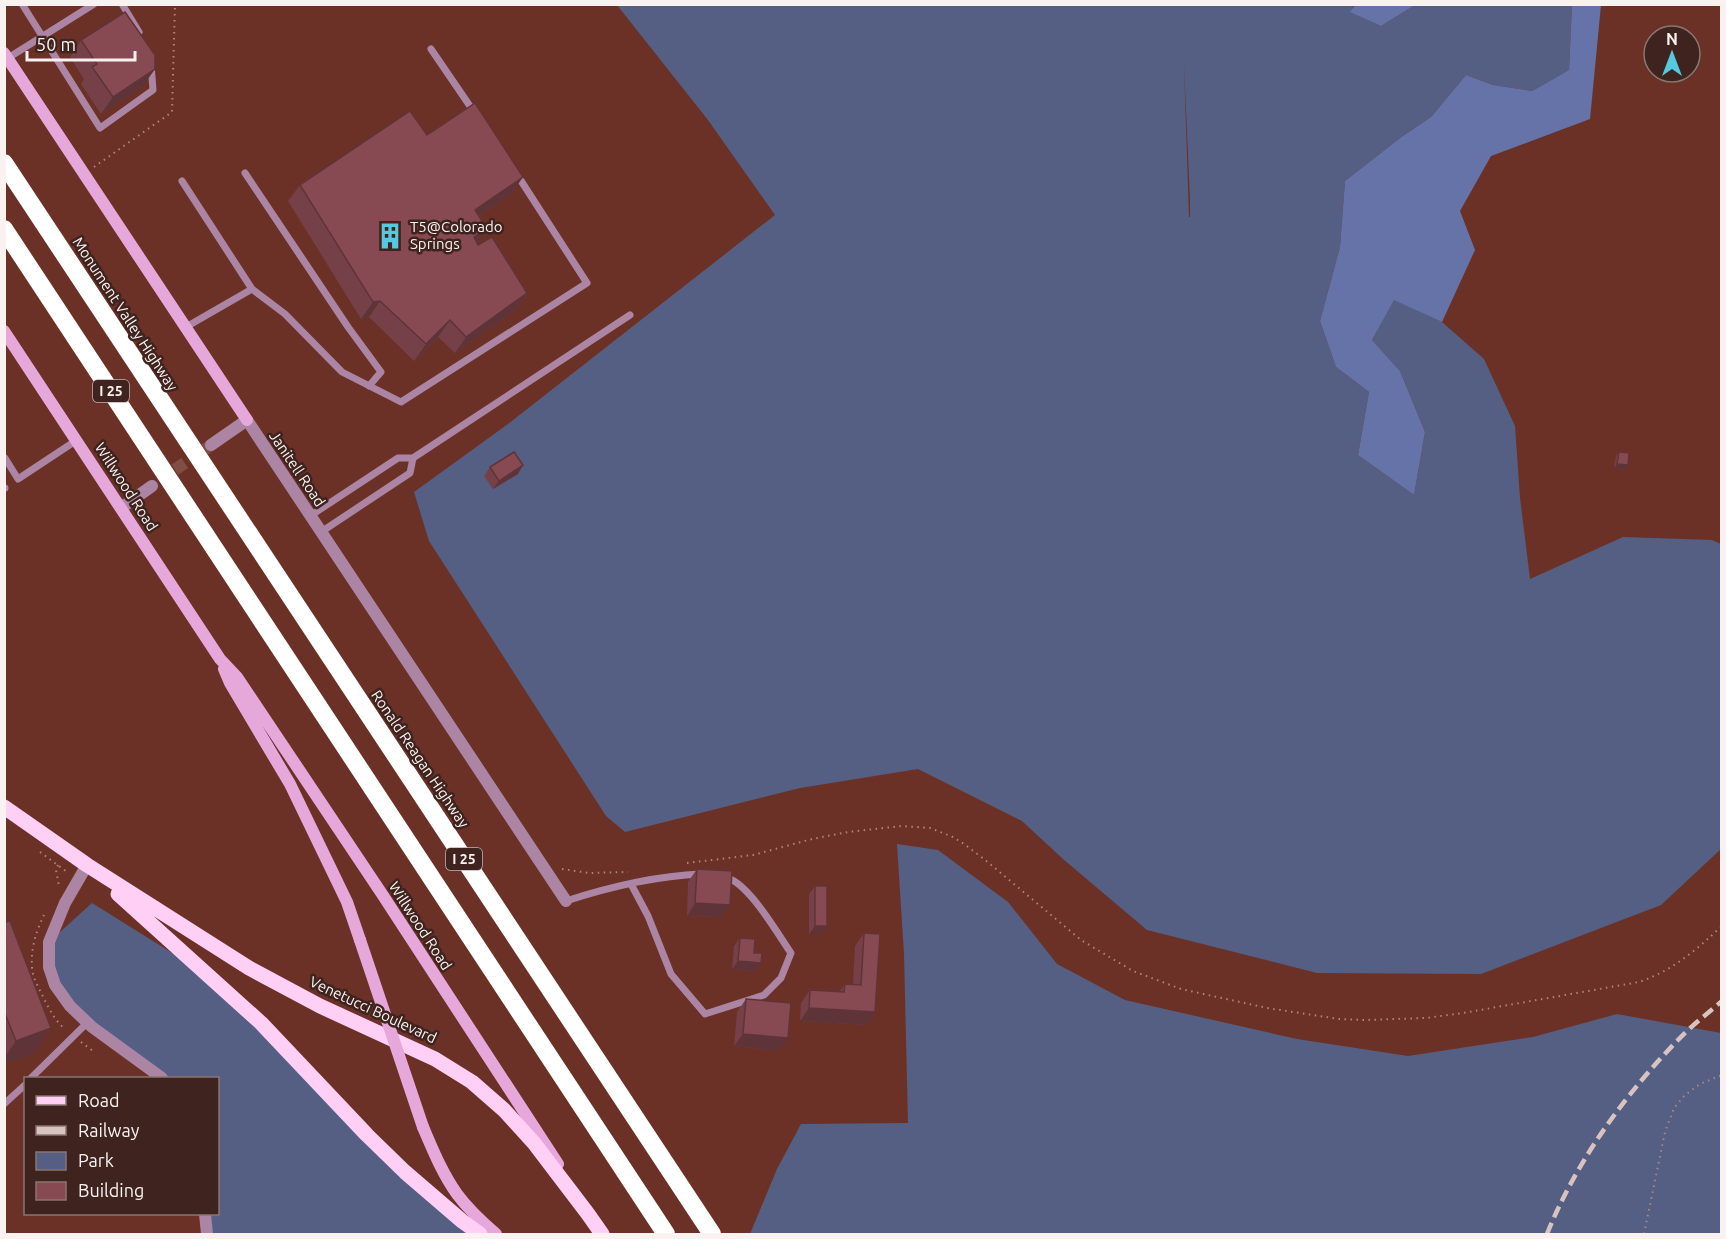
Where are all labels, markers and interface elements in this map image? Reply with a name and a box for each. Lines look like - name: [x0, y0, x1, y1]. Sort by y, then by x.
- scale bar: [27, 24, 135, 62]
- north arrow: [1642, 24, 1702, 84]
- text: N: [1666, 30, 1678, 48]
- text: 50 m: [36, 34, 76, 54]
- place label: T5@Colorado Springs: [410, 218, 503, 252]
- building icon: T5@Colorado Springs: [375, 221, 405, 251]
- street label: Monument Valley Highway: [69, 234, 181, 394]
- road number: I 25: [93, 380, 129, 402]
- street label: Janitell Road: [266, 428, 329, 510]
- street label: Willwood Road: [92, 439, 161, 534]
- street label: Ronald Reagan Highway: [368, 687, 473, 831]
- road number: I 25: [446, 848, 482, 870]
- street label: Willwood Road: [386, 878, 455, 973]
- street label: Venetucci Boulevard: [307, 973, 439, 1046]
- legend: [24, 1077, 219, 1215]
- text: Road: [78, 1090, 120, 1110]
- text: Railway: [78, 1120, 140, 1140]
- text: Park: [78, 1150, 114, 1170]
- text: Building: [78, 1180, 144, 1200]

